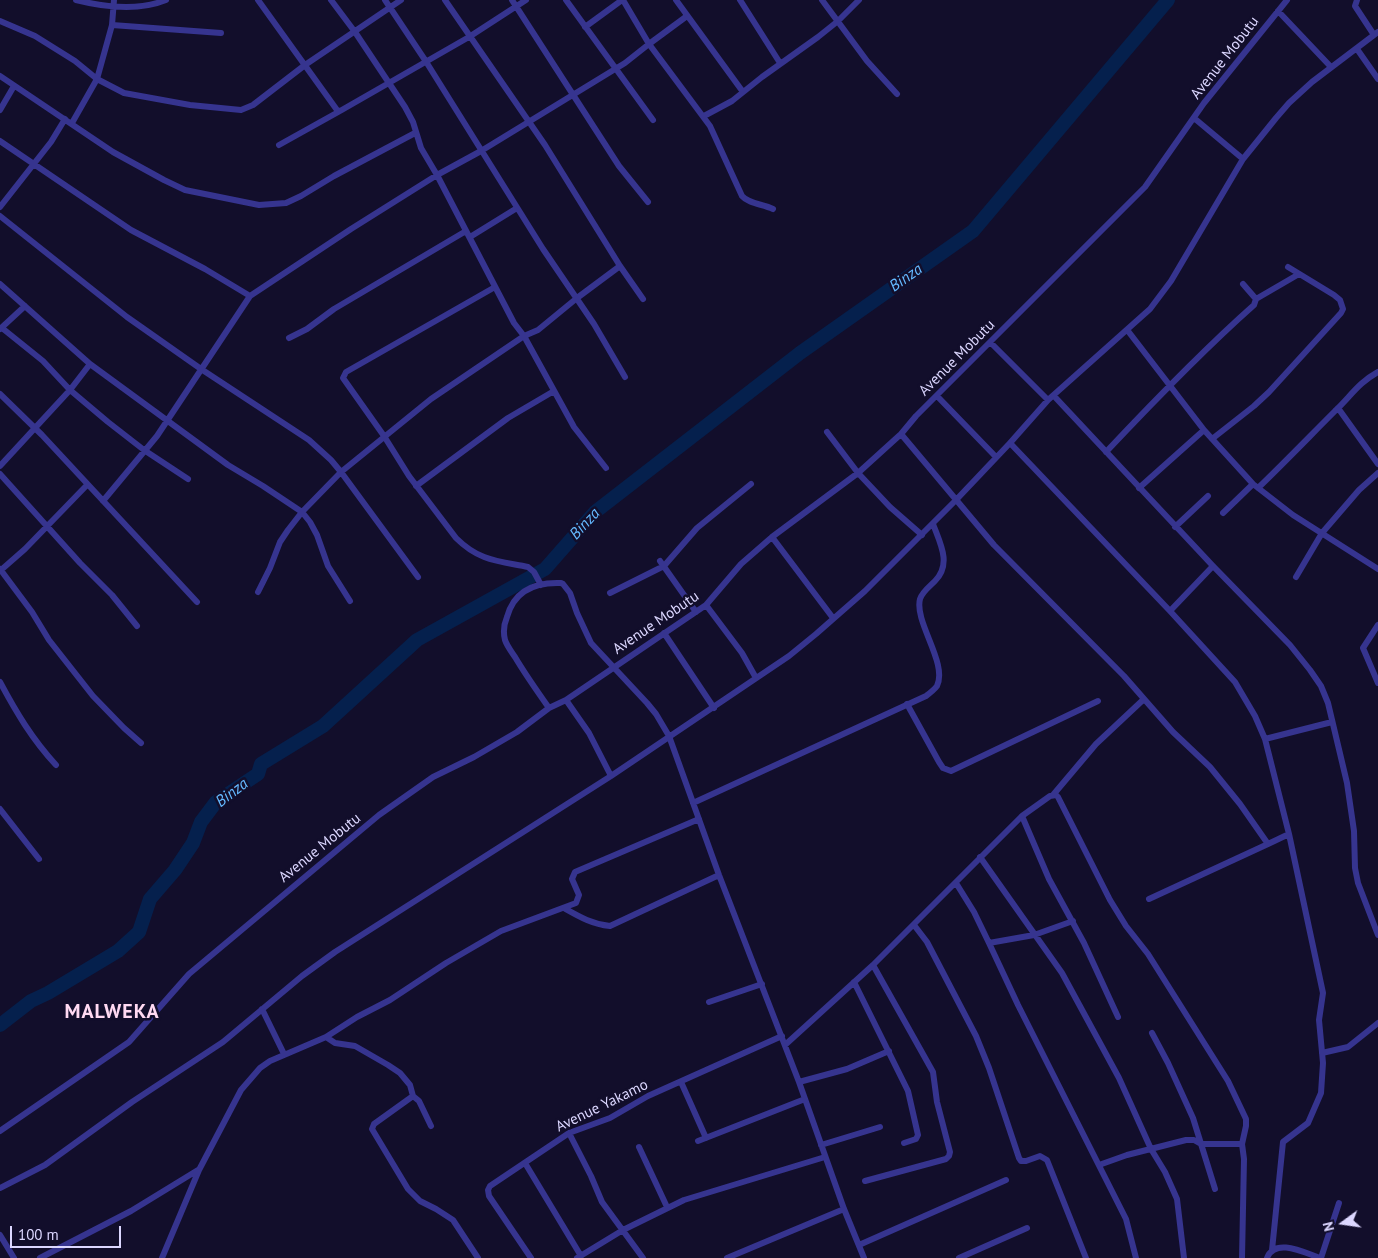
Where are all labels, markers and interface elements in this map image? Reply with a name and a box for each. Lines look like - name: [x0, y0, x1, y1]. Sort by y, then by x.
- street label: Avenue Mobutu: [1187, 13, 1263, 103]
- water label: Binza: [886, 260, 926, 296]
- street label: Avenue Mobutu: [915, 316, 999, 400]
- water label: Binza: [566, 504, 604, 544]
- street label: Avenue Mobutu: [609, 588, 703, 658]
- water label: Binza: [212, 775, 252, 811]
- street label: Avenue Mobutu: [275, 810, 365, 886]
- district label: MALWEKA: [64, 1000, 160, 1024]
- street label: Avenue Yakamo: [553, 1076, 651, 1136]
- north arrow: [1318, 1198, 1368, 1248]
- scale bar: [12, 1216, 124, 1248]
- text: N: [1319, 1220, 1338, 1233]
- text: 100 m: [18, 1225, 59, 1244]

